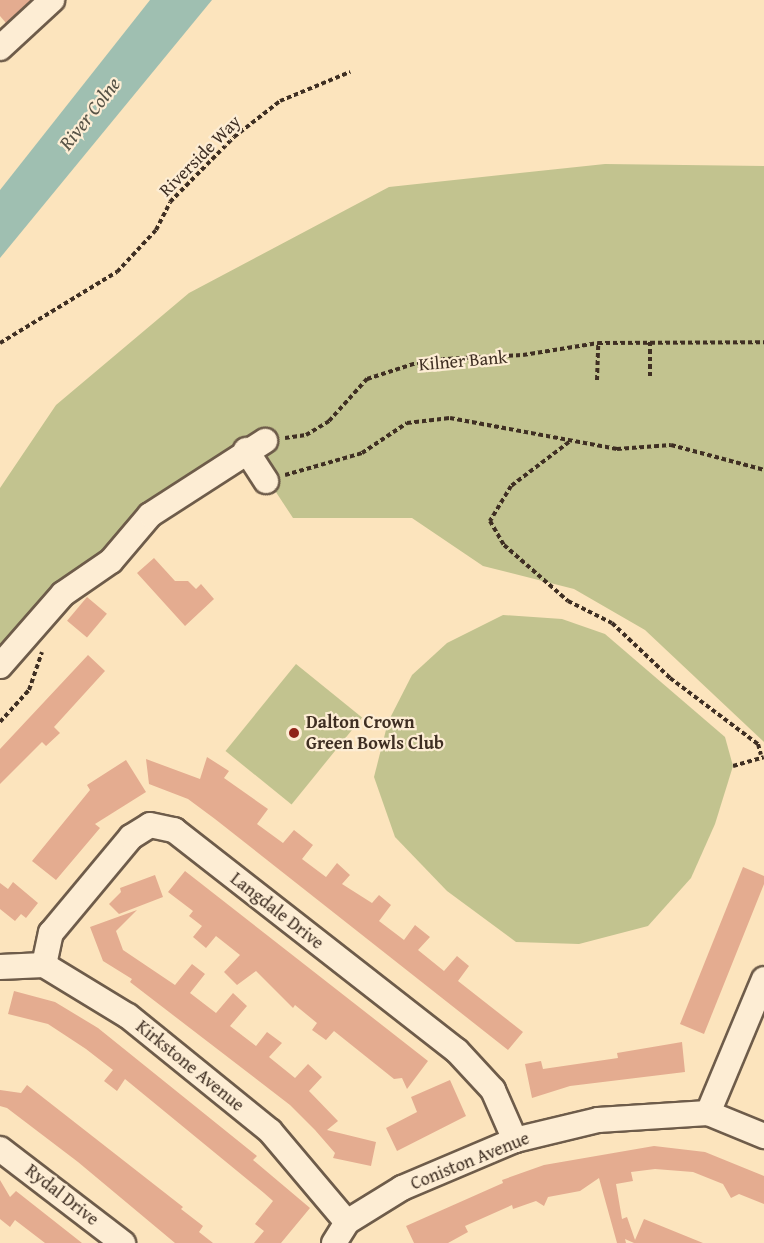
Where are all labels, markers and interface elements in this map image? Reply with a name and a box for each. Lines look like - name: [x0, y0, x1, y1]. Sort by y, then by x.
- water label: River Colne: [53, 72, 125, 154]
- street label: Riverside Way: [155, 111, 245, 201]
- street label: Kilner Bank: [418, 346, 508, 376]
- place label: Dalton Crown Green Bowls Club: [306, 712, 444, 754]
- marker: Dalton Crown Green Bowls Club: [287, 726, 301, 740]
- street label: Langdale Drive: [226, 868, 328, 954]
- street label: Kirkstone Avenue: [132, 1016, 248, 1116]
- street label: Coniston Avenue: [407, 1127, 533, 1195]
- street label: Rydal Drive: [21, 1160, 103, 1230]

